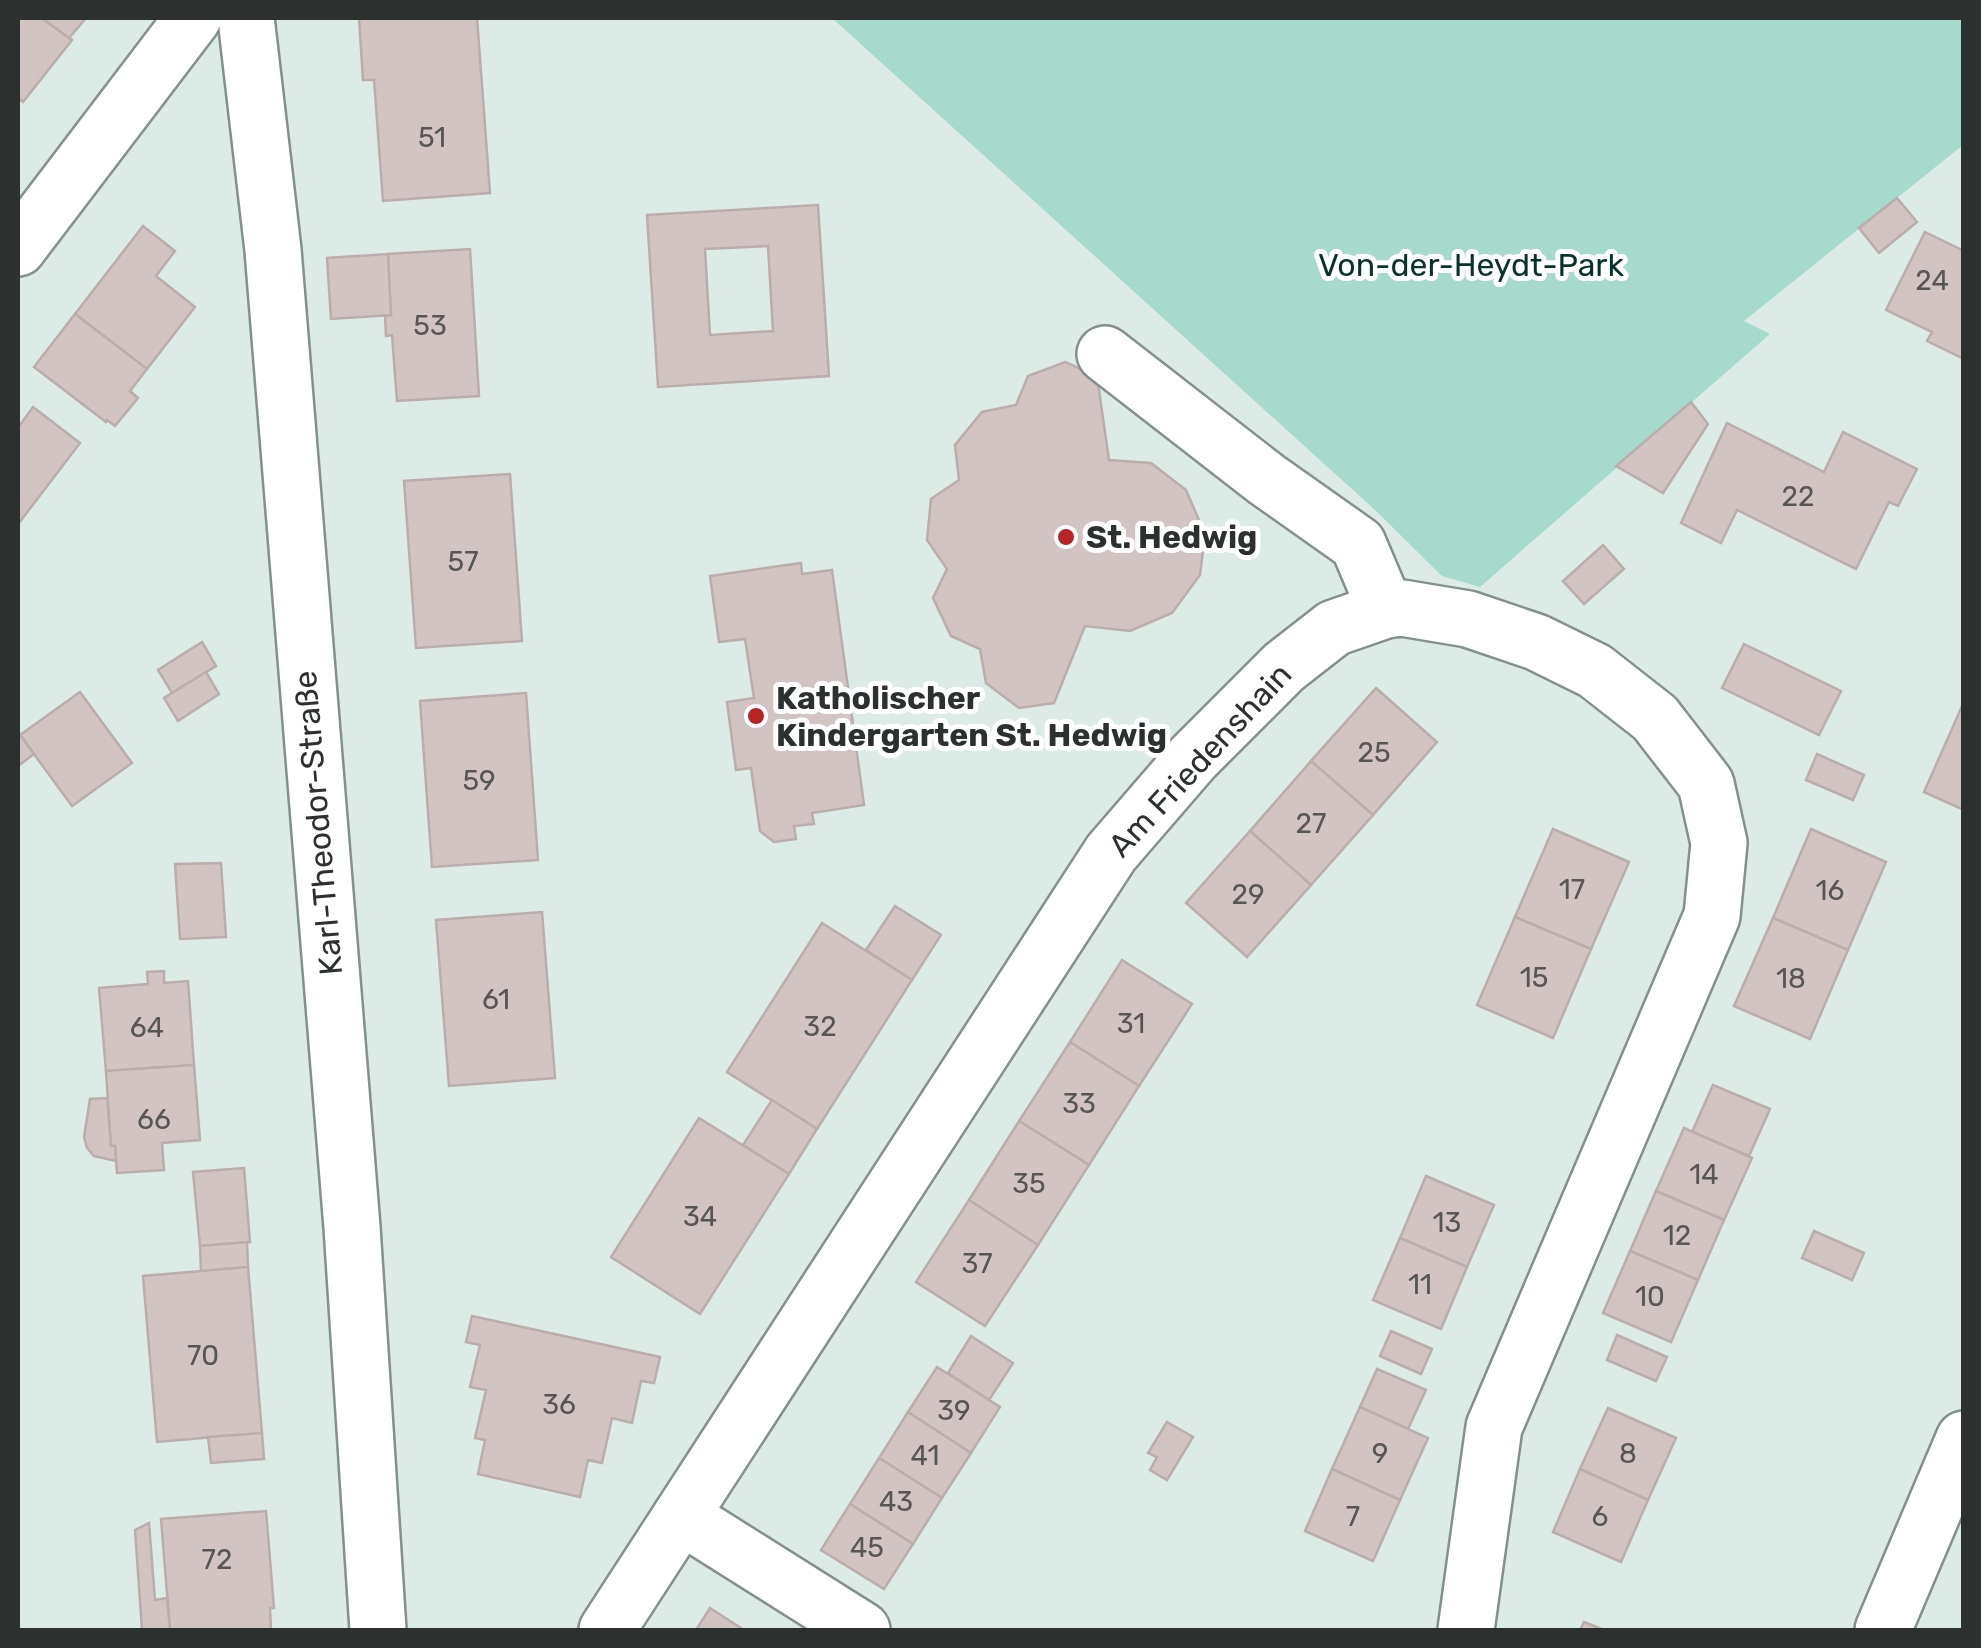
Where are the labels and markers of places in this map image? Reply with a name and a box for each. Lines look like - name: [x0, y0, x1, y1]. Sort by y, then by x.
- place label: St. Hedwig: [1086, 518, 1257, 556]
- marker: St. Hedwig: [1055, 526, 1077, 548]
- place label: Katholischer Kindergarten St. Hedwig: [776, 679, 1167, 754]
- marker: Katholischer Kindergarten St. Hedwig: [745, 705, 767, 727]

